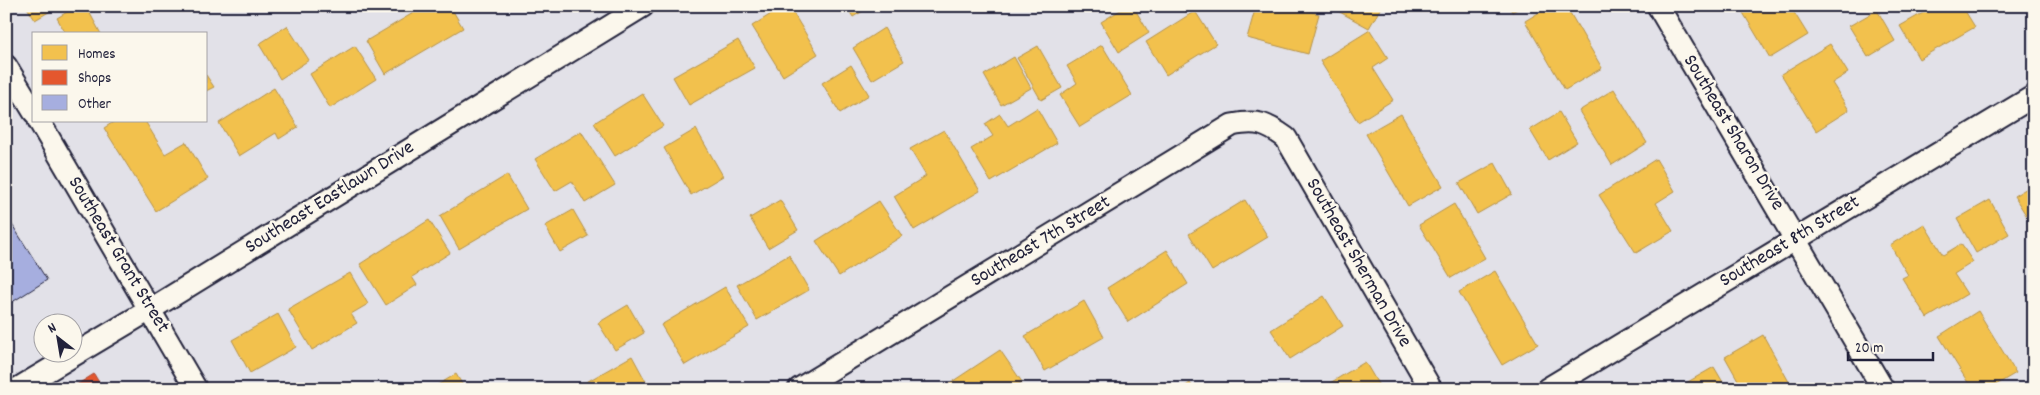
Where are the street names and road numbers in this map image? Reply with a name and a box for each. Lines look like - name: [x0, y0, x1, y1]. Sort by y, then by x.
- street label: Southeast Sharon Drive: [1675, 50, 1791, 216]
- street label: Southeast Eastlawn Drive: [240, 134, 420, 262]
- street label: Southeast Grant Street: [60, 171, 176, 339]
- street label: Southeast Sherman Drive: [1298, 173, 1418, 353]
- street label: Southeast 7th Street: [966, 189, 1116, 295]
- street label: Southeast 8th Street: [1715, 189, 1865, 295]

